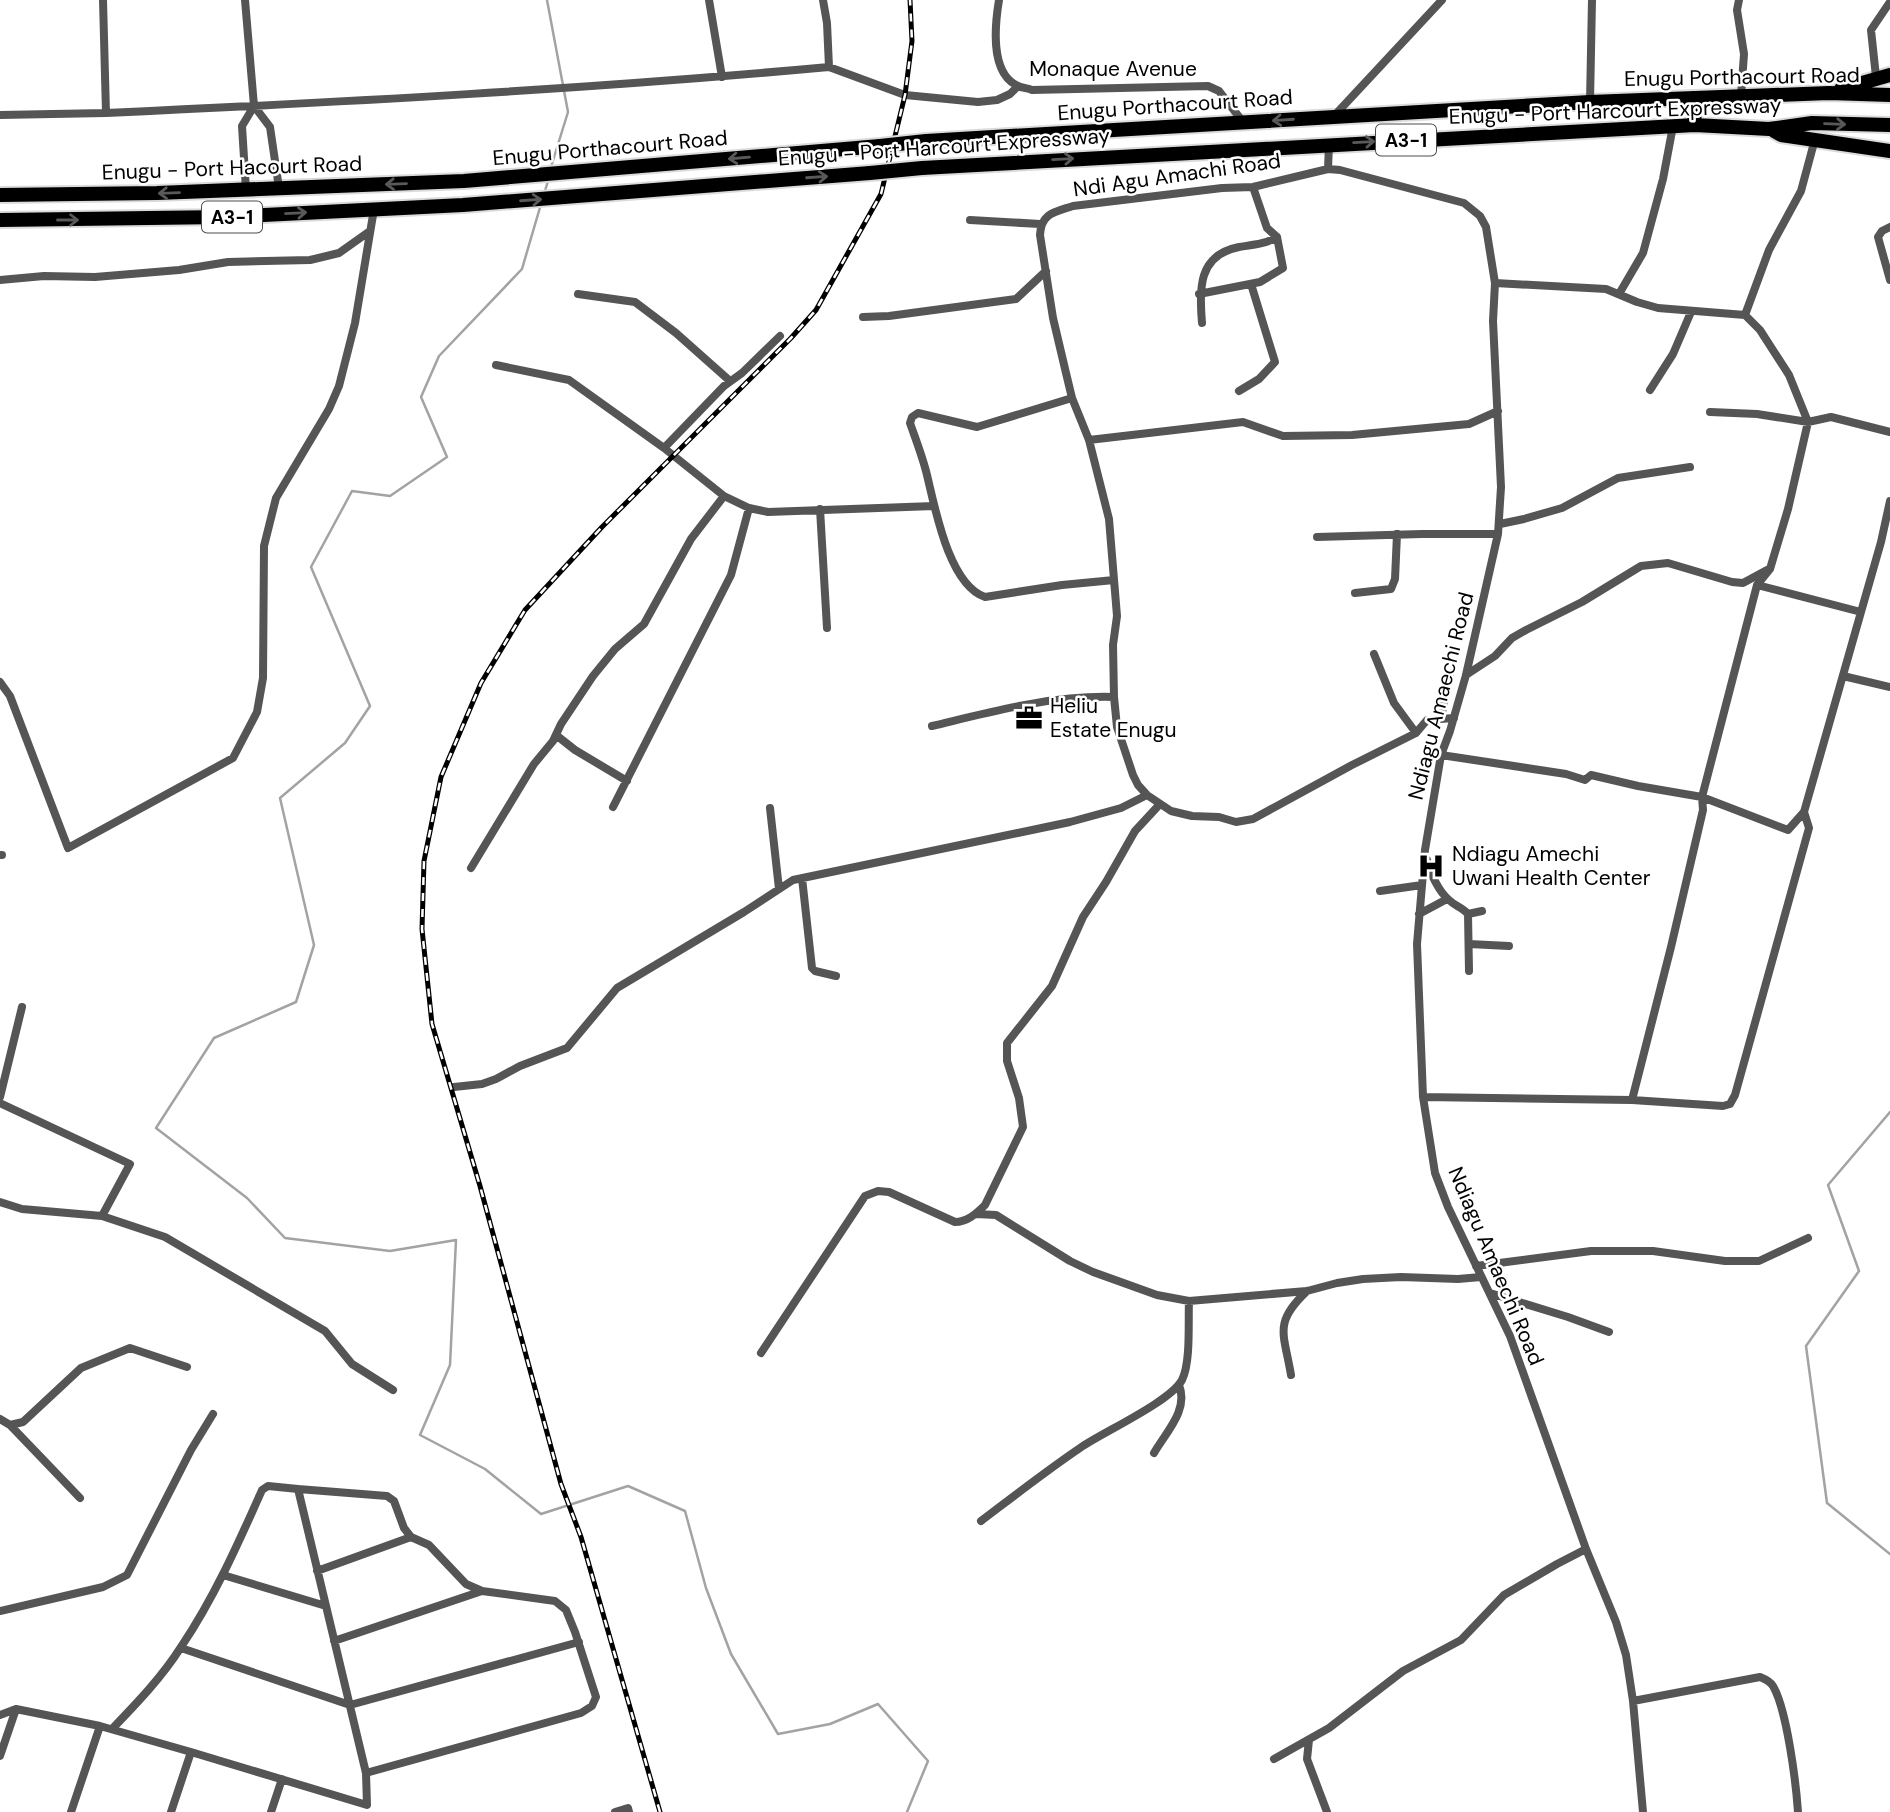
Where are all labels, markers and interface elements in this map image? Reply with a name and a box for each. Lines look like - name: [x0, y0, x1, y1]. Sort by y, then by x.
- street label: Monaque Avenue: [1029, 55, 1197, 83]
- street label: Enugu Porthacourt Road: [1624, 61, 1860, 93]
- street label: Enugu Porthacourt Road: [1056, 83, 1294, 127]
- street label: Enugu - Port Harcourt Expressway: [1448, 91, 1782, 131]
- one-way arrow: [1272, 113, 1295, 126]
- one-way arrow: [1823, 117, 1846, 130]
- street label: Enugu - Port Harcourt Expressway: [777, 121, 1111, 173]
- street label: Enugu Porthacourt Road: [491, 124, 729, 172]
- road number: A3-1: [1376, 124, 1436, 156]
- one-way arrow: [1352, 135, 1374, 148]
- street label: Ndi Agu Amachi Road: [1071, 147, 1283, 203]
- street label: Enugu - Port Hacourt Road: [101, 149, 363, 187]
- one-way arrow: [728, 152, 750, 165]
- one-way arrow: [1051, 153, 1074, 166]
- one-way arrow: [805, 170, 828, 183]
- one-way arrow: [385, 177, 408, 190]
- one-way arrow: [158, 186, 181, 199]
- one-way arrow: [520, 193, 542, 206]
- road number: A3-1: [202, 202, 262, 232]
- one-way arrow: [284, 207, 307, 220]
- one-way arrow: [56, 213, 79, 227]
- street label: Ndiagu Amaechi Road: [1402, 589, 1480, 803]
- place label: Heliu Estate Enugu: [1050, 692, 1176, 744]
- office icon: Heliu Estate Enugu: [1014, 703, 1044, 733]
- place label: Ndiagu Amechi Uwani Health Center: [1452, 840, 1651, 892]
- hospital icon: Ndiagu Amechi Uwani Health Center: [1416, 851, 1446, 881]
- street label: Ndiagu Amaechi Road: [1441, 1162, 1551, 1370]

